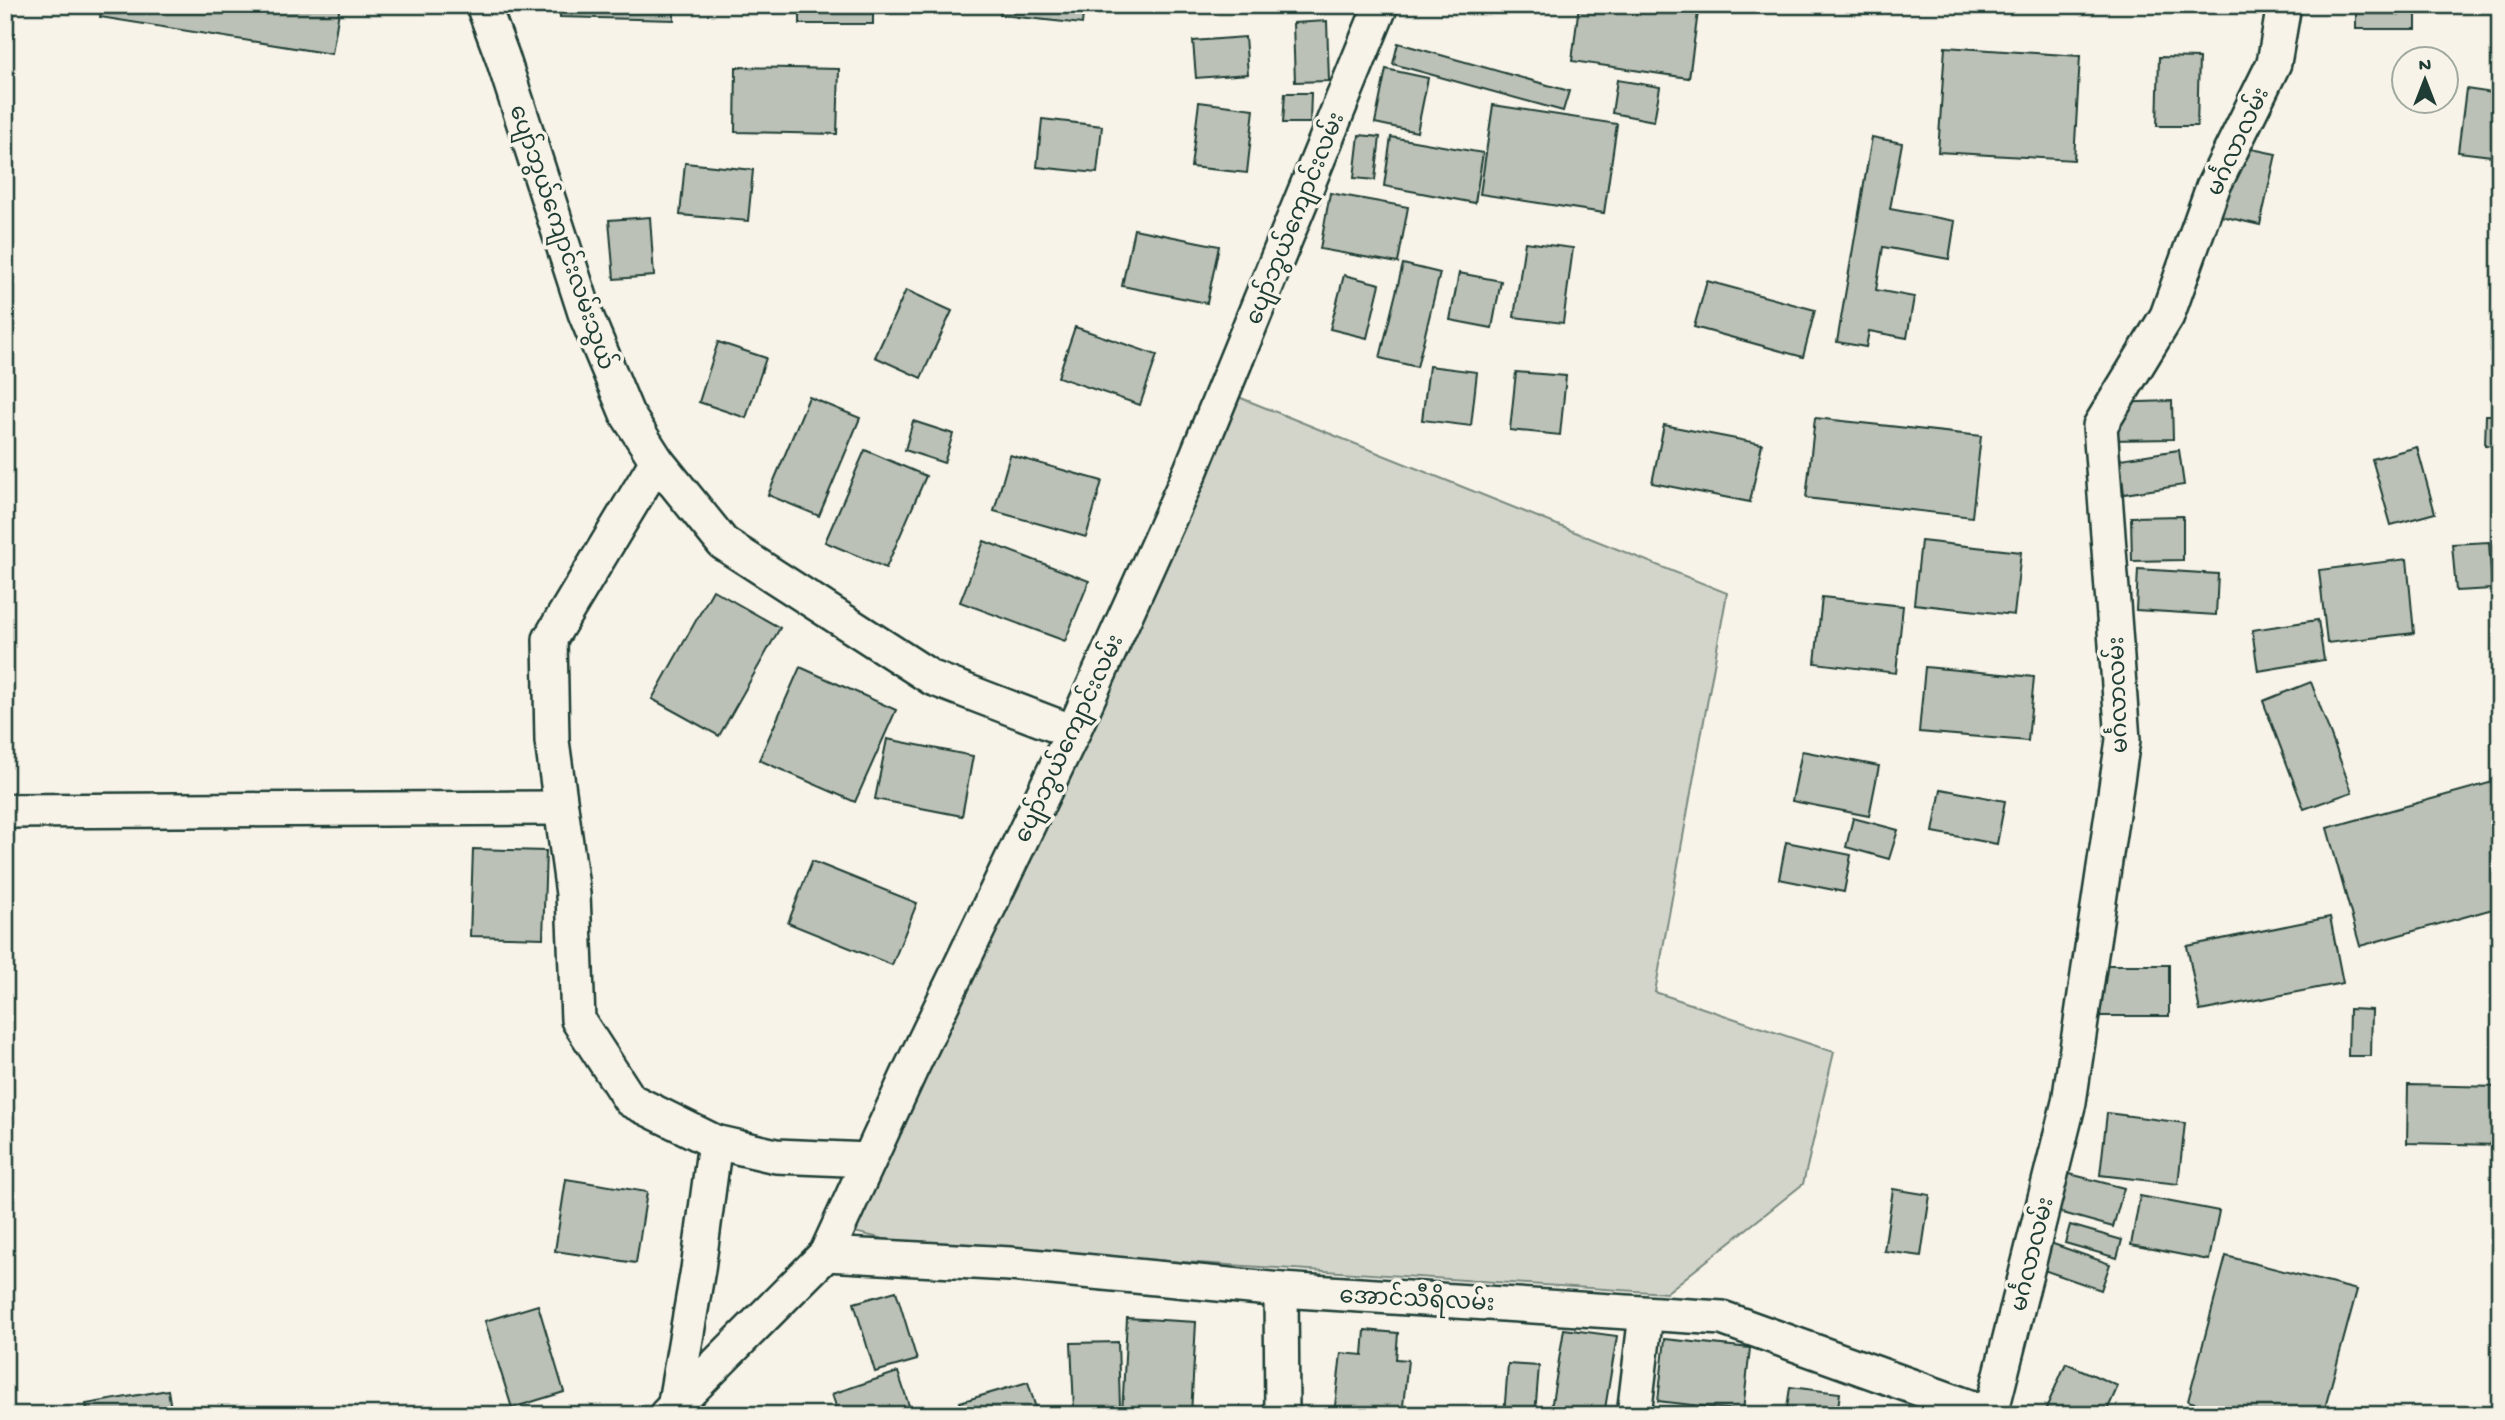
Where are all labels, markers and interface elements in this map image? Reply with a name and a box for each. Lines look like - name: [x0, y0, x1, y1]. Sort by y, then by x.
- north arrow: [2390, 46, 2460, 116]
- text: N: [2419, 55, 2431, 78]
- street label: မင်္ဂလာလမ်း: [2198, 81, 2277, 201]
- street label: ပျော်ဘွယ်ကျောင်းလမ်းသွယ်: [500, 100, 623, 375]
- street label: ပျော်ဘွယ်ကျောင်းလမ်း: [1237, 107, 1354, 330]
- street label: ပျော်ဘွယ်ကျောင်းလမ်း: [1006, 629, 1133, 849]
- street label: မင်္ဂလာလမ်း: [2099, 636, 2136, 754]
- street label: မင်္ဂလာလမ်း: [2001, 1194, 2062, 1315]
- street label: အောင်သီရိလမ်း: [1338, 1278, 1495, 1321]

